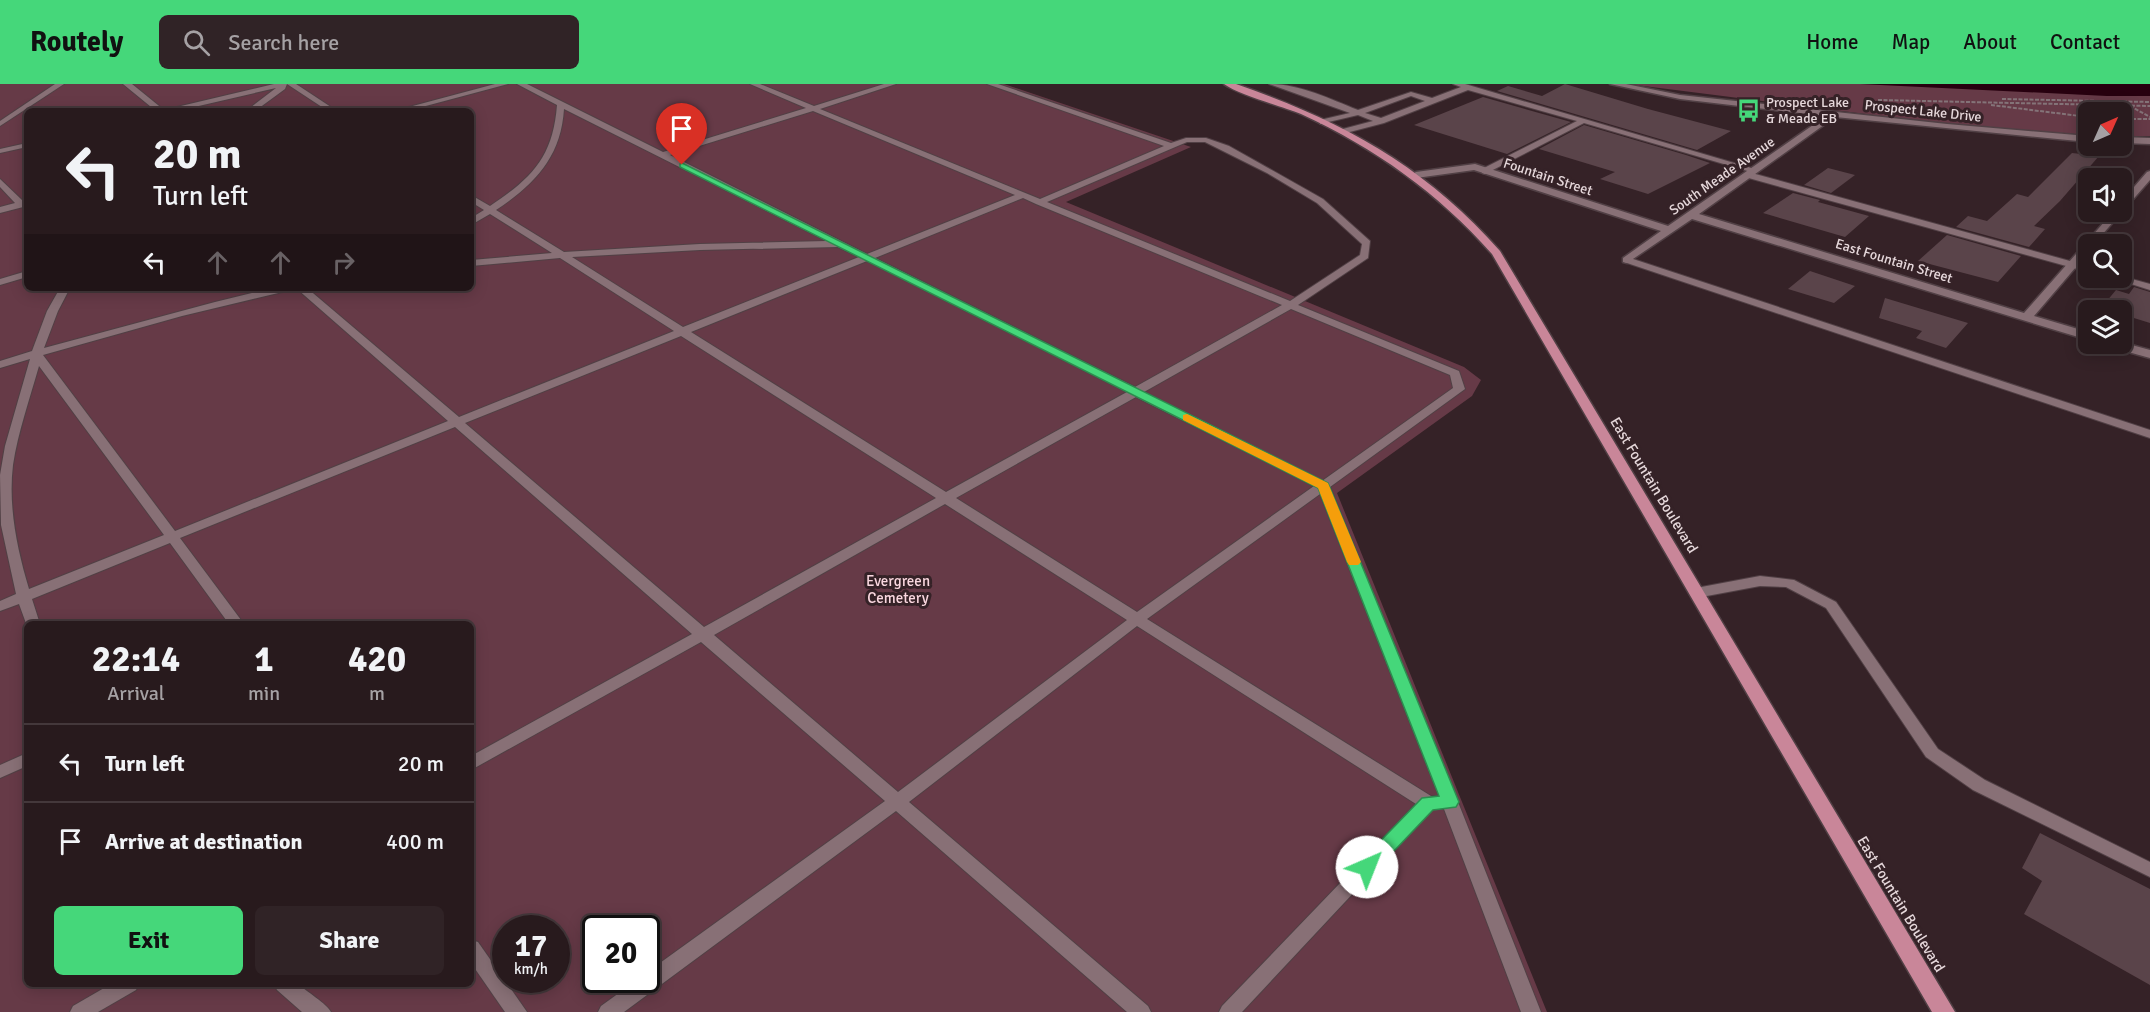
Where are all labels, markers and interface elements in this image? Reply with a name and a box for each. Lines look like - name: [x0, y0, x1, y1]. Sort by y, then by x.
- search box: [159, 15, 579, 69]
- text: Routely: [30, 25, 123, 59]
- icon: search: [180, 26, 213, 59]
- text: Search here: [228, 29, 339, 56]
- text: Home: [1806, 29, 1859, 55]
- text: Map: [1892, 29, 1930, 55]
- text: About: [1963, 29, 2017, 55]
- text: Contact: [2050, 29, 2120, 55]
- place label: Prospect Lake & Meade EB: [1766, 94, 1849, 127]
- street label: Prospect Lake Drive: [1864, 96, 1982, 126]
- bus stop icon: Prospect Lake & Meade EB: [1735, 97, 1761, 123]
- north arrow: [2078, 102, 2132, 156]
- map controls: [2078, 102, 2132, 354]
- pin: [656, 103, 707, 165]
- icon: arrive: [665, 112, 698, 145]
- text: 20 m: [153, 129, 242, 180]
- icon: left: [54, 132, 132, 210]
- street label: South Meade Avenue: [1666, 133, 1778, 219]
- street label: Fountain Street: [1501, 155, 1595, 199]
- button: sound: [2078, 168, 2132, 222]
- text: Turn left: [153, 180, 248, 213]
- button: search: [2078, 234, 2132, 288]
- street label: East Fountain Street: [1833, 235, 1955, 287]
- icon: left: [138, 246, 171, 279]
- icon: ahead: [201, 246, 234, 279]
- icon: ahead: [264, 246, 297, 279]
- icon: right: [327, 246, 360, 279]
- button: layers: [2078, 300, 2132, 354]
- street label: East Fountain Boulevard: [1606, 414, 1702, 556]
- park label: Evergreen Cemetery: [866, 572, 930, 607]
- text: 22:14: [92, 637, 180, 682]
- text: 1: [254, 637, 274, 682]
- text: 420: [348, 637, 406, 682]
- text: Arrival: [107, 681, 165, 706]
- text: min: [248, 681, 280, 706]
- text: m: [369, 681, 385, 706]
- icon: left: [54, 747, 87, 780]
- text: Turn left: [105, 750, 185, 777]
- text: 20 m: [398, 750, 444, 777]
- icon: arrive: [54, 825, 87, 858]
- text: Arrive at destination: [105, 828, 302, 855]
- text: 400 m: [386, 828, 444, 855]
- street label: East Fountain Boulevard: [1853, 833, 1949, 975]
- position arrow: [1335, 835, 1399, 899]
- button: Exit: [54, 906, 243, 975]
- button: Share: [255, 906, 444, 975]
- speed limit sign: 20: [582, 915, 660, 993]
- text: 17: [515, 928, 547, 965]
- text: km/h: [514, 960, 548, 978]

